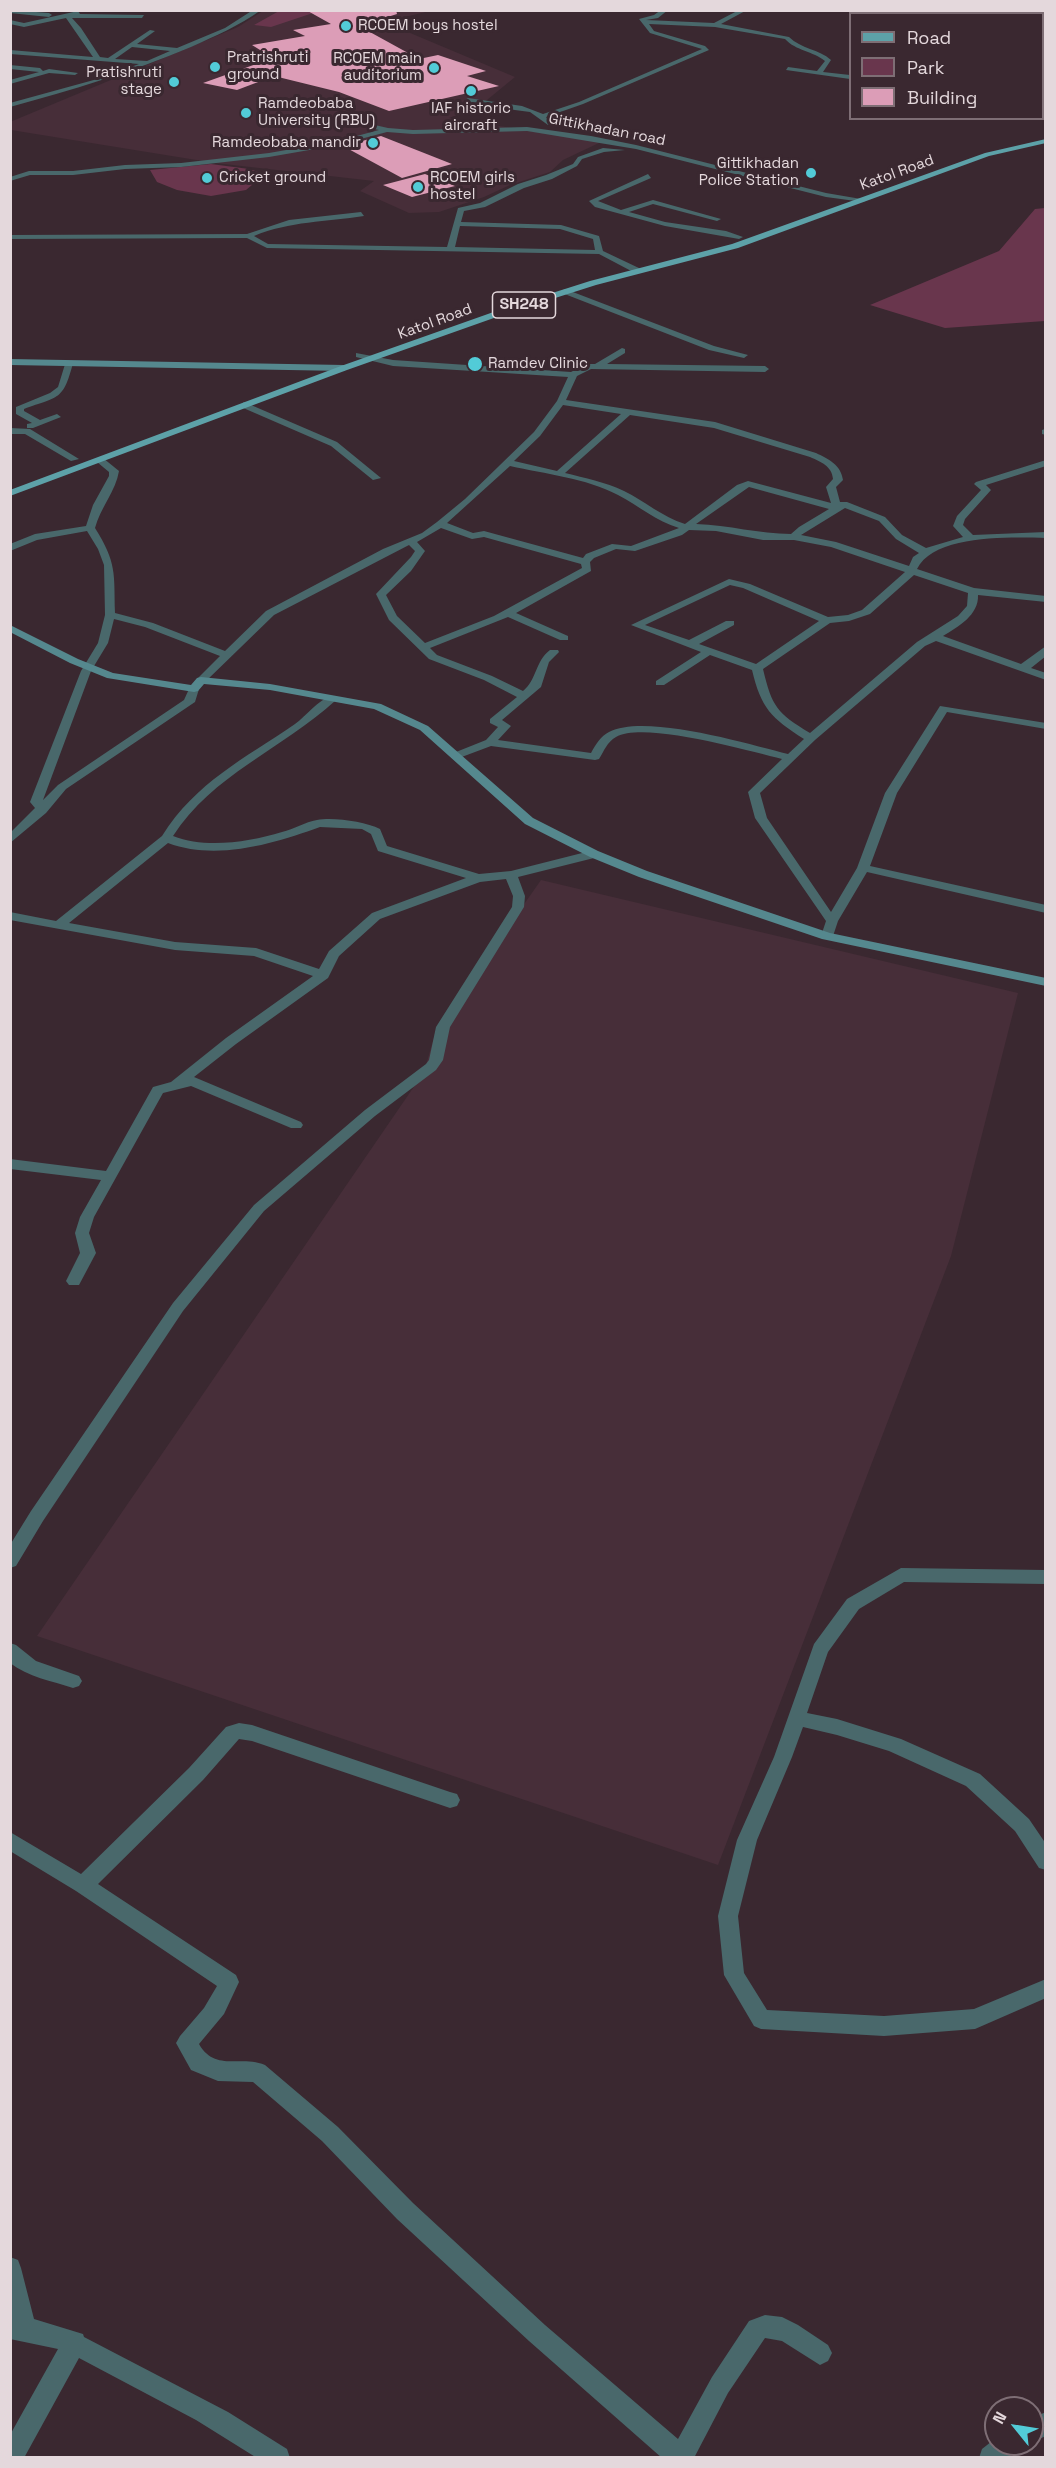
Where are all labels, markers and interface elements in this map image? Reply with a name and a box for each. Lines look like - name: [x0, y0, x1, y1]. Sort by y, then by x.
- legend: [849, 12, 1044, 120]
- place label: RCOEM boys hostel: [358, 17, 498, 35]
- marker: RCOEM boys hostel: [339, 19, 353, 33]
- text: Road: [907, 26, 951, 49]
- place label: Pratrishruti ground: [227, 49, 308, 84]
- place label: RCOEM main auditorium: [333, 50, 422, 85]
- text: Park: [907, 56, 944, 79]
- marker: Pratrishruti ground: [208, 60, 222, 74]
- marker: RCOEM main auditorium: [427, 61, 441, 75]
- place label: Pratishruti stage: [86, 64, 162, 99]
- marker: Pratishruti stage: [167, 75, 181, 89]
- marker: IAF historic aircraft: [464, 84, 478, 98]
- text: Building: [907, 86, 977, 109]
- place label: Ramdeobaba University (RBU): [258, 95, 375, 130]
- place label: IAF historic aircraft: [431, 100, 511, 135]
- marker: Ramdeobaba University (RBU): [239, 106, 253, 120]
- street label: Gittikhadan road: [547, 110, 667, 150]
- place label: Ramdeobaba mandir: [212, 134, 361, 152]
- marker: Ramdeobaba mandir: [366, 136, 380, 150]
- street label: Katol Road: [857, 151, 937, 195]
- place label: Gittikhadan Police Station: [699, 155, 799, 190]
- marker: Gittikhadan Police Station: [804, 166, 818, 180]
- place label: Cricket ground: [219, 169, 326, 187]
- place label: RCOEM girls hostel: [430, 169, 515, 204]
- marker: Cricket ground: [200, 171, 214, 185]
- marker: RCOEM girls hostel: [411, 180, 425, 194]
- road number: SH248: [492, 292, 556, 318]
- street label: Katol Road: [395, 300, 475, 344]
- marker: Ramdev Clinic: [466, 355, 484, 373]
- place label: Ramdev Clinic: [488, 355, 588, 373]
- north arrow: [984, 2396, 1044, 2456]
- text: N: [988, 2408, 1011, 2428]

